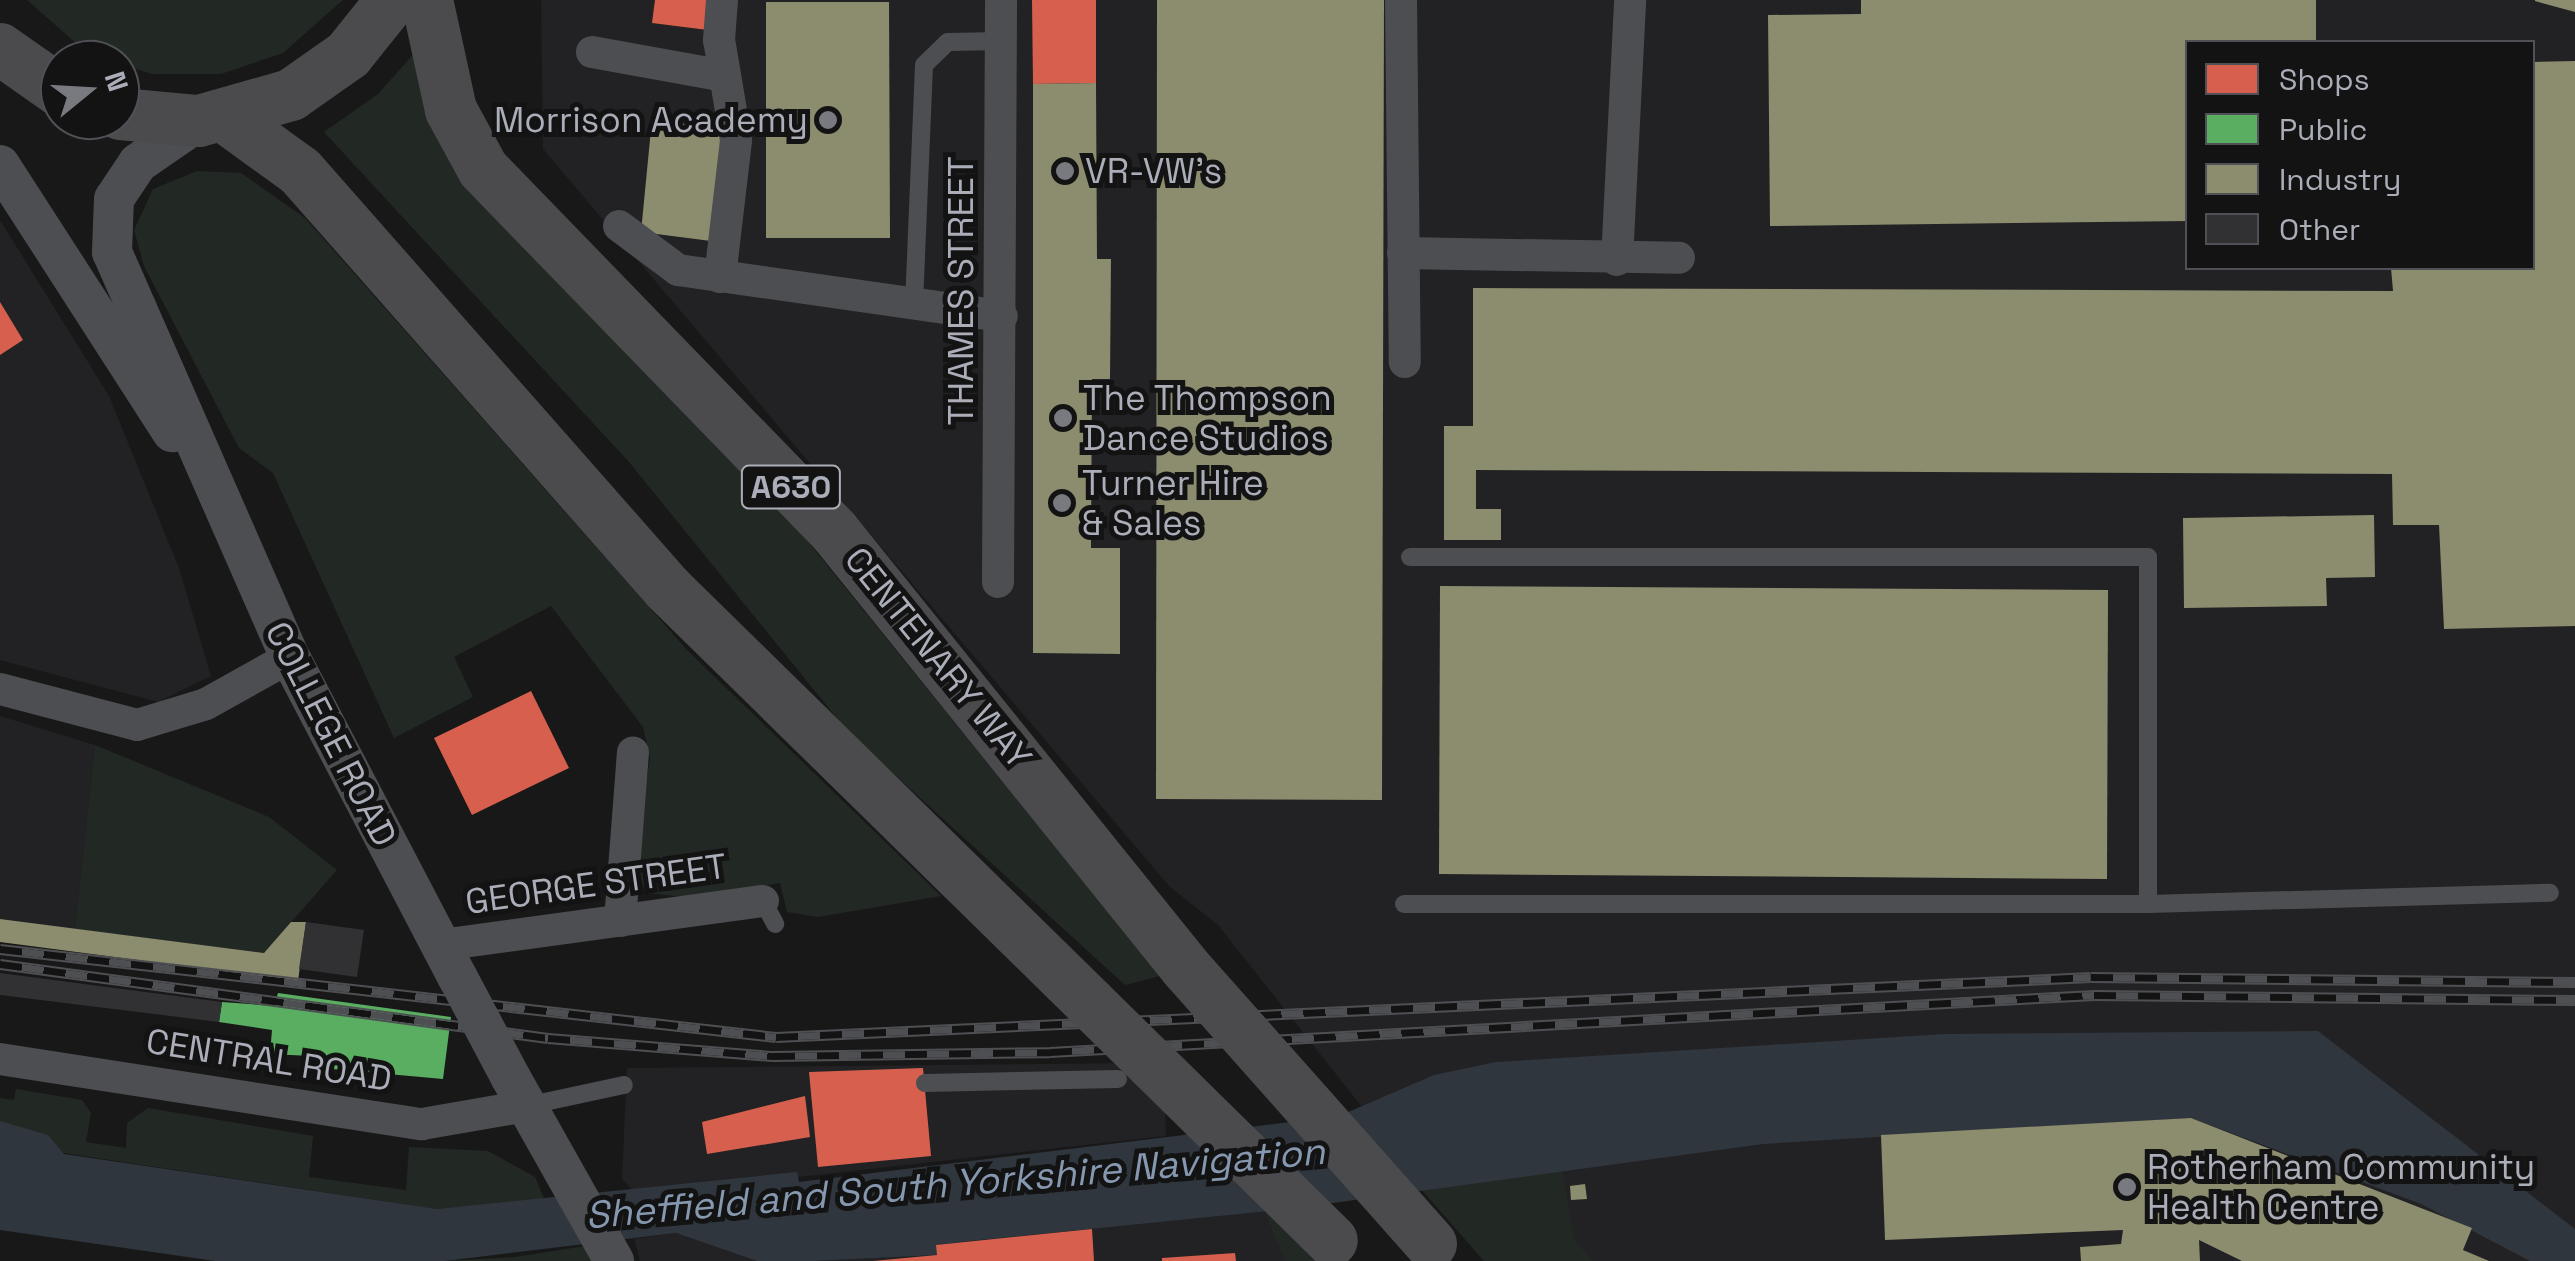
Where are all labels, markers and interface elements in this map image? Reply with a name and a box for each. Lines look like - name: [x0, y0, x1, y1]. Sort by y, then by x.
- north arrow: [40, 40, 140, 140]
- legend: [2185, 40, 2535, 270]
- text: Shops: [2279, 60, 2369, 99]
- text: N: [97, 67, 137, 96]
- place label: Morrison Academy: [493, 99, 808, 141]
- marker: Morrison Academy: [817, 109, 839, 131]
- text: Public: [2279, 110, 2367, 149]
- place label: VR-VW's: [1085, 150, 1222, 192]
- street label: THAMES STREET: [940, 156, 982, 426]
- marker: VR-VW's: [1054, 160, 1076, 182]
- text: Industry: [2279, 160, 2401, 199]
- text: Other: [2279, 210, 2360, 249]
- place label: The Thompson Dance Studios: [1083, 377, 1333, 459]
- marker: The Thompson Dance Studios: [1052, 407, 1074, 429]
- road number: A630: [738, 460, 844, 514]
- place label: Turner Hire & Sales: [1082, 462, 1264, 544]
- marker: Turner Hire & Sales: [1051, 492, 1073, 514]
- street label: CENTENARY WAY: [836, 539, 1040, 777]
- street label: COLLEGE ROAD: [256, 615, 406, 853]
- street label: GEORGE STREET: [463, 845, 729, 923]
- street label: CENTRAL ROAD: [143, 1020, 395, 1100]
- water label: Sheffield and South Yorkshire Navigation: [583, 1129, 1327, 1239]
- place label: Rotherham Community Health Centre: [2147, 1146, 2535, 1228]
- marker: Rotherham Community Health Centre: [2116, 1176, 2138, 1198]

